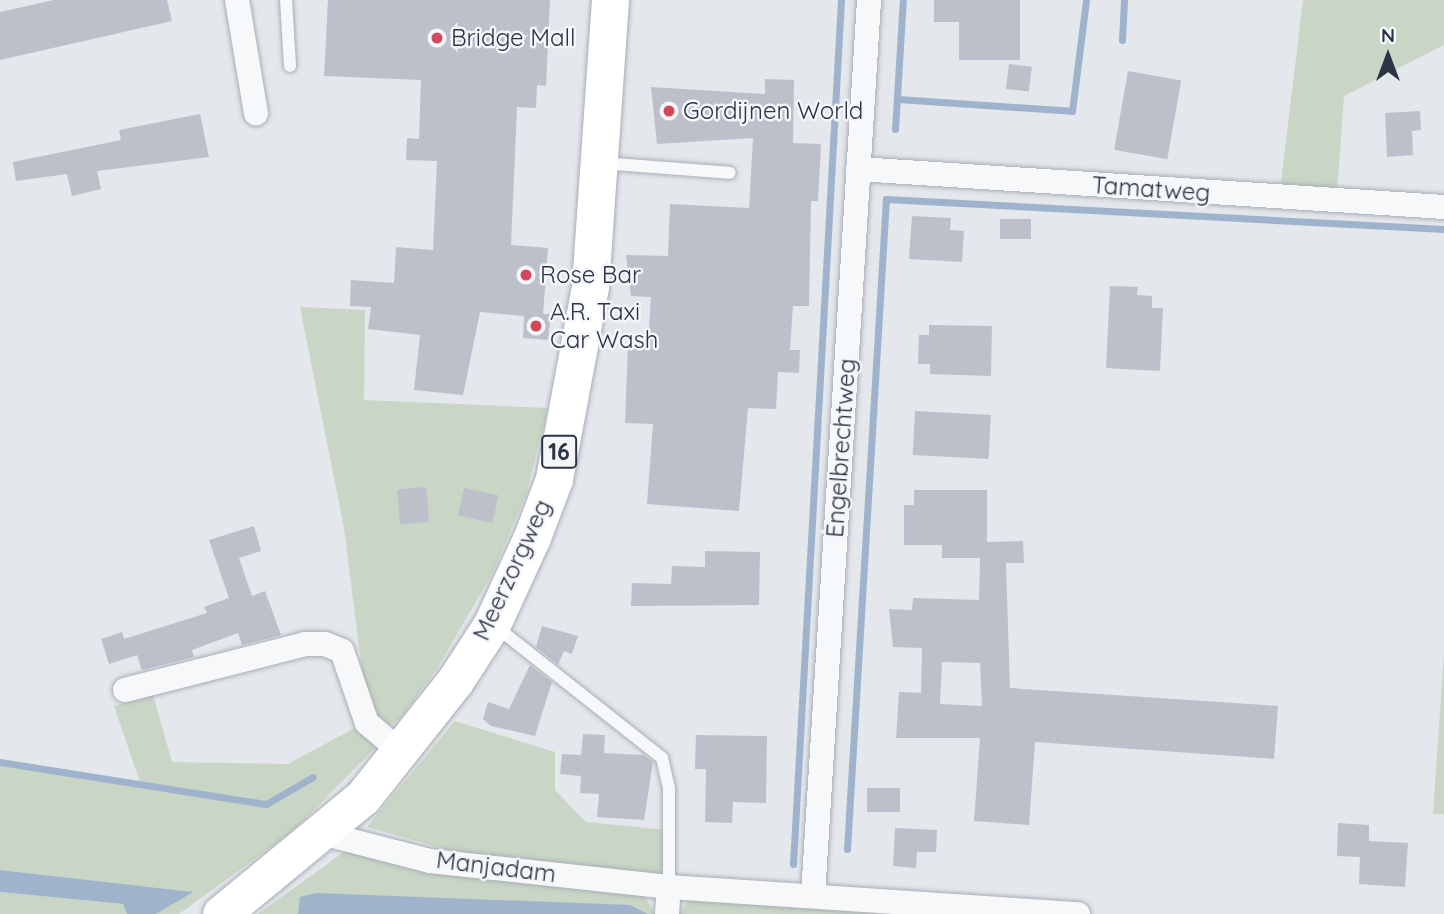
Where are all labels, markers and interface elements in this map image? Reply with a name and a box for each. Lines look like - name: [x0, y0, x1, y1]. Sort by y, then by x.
- north arrow: [1353, 21, 1423, 91]
- text: N: [1381, 23, 1395, 47]
- place label: Bridge Mall: [451, 24, 576, 52]
- marker: Bridge Mall: [429, 30, 445, 46]
- place label: Gordijnen World: [683, 97, 863, 125]
- marker: Gordijnen World: [661, 103, 677, 119]
- street label: Tamatweg: [1091, 170, 1211, 208]
- place label: Rose Bar: [540, 261, 641, 289]
- marker: Rose Bar: [518, 267, 534, 283]
- place label: A.R. Taxi Car Wash: [550, 298, 658, 354]
- marker: A.R. Taxi Car Wash: [528, 318, 544, 334]
- street label: Engelbrechtweg: [820, 357, 862, 539]
- road number: 16: [540, 432, 578, 472]
- street label: Meerzorgweg: [467, 495, 557, 645]
- street label: Manjadam: [435, 845, 557, 889]

